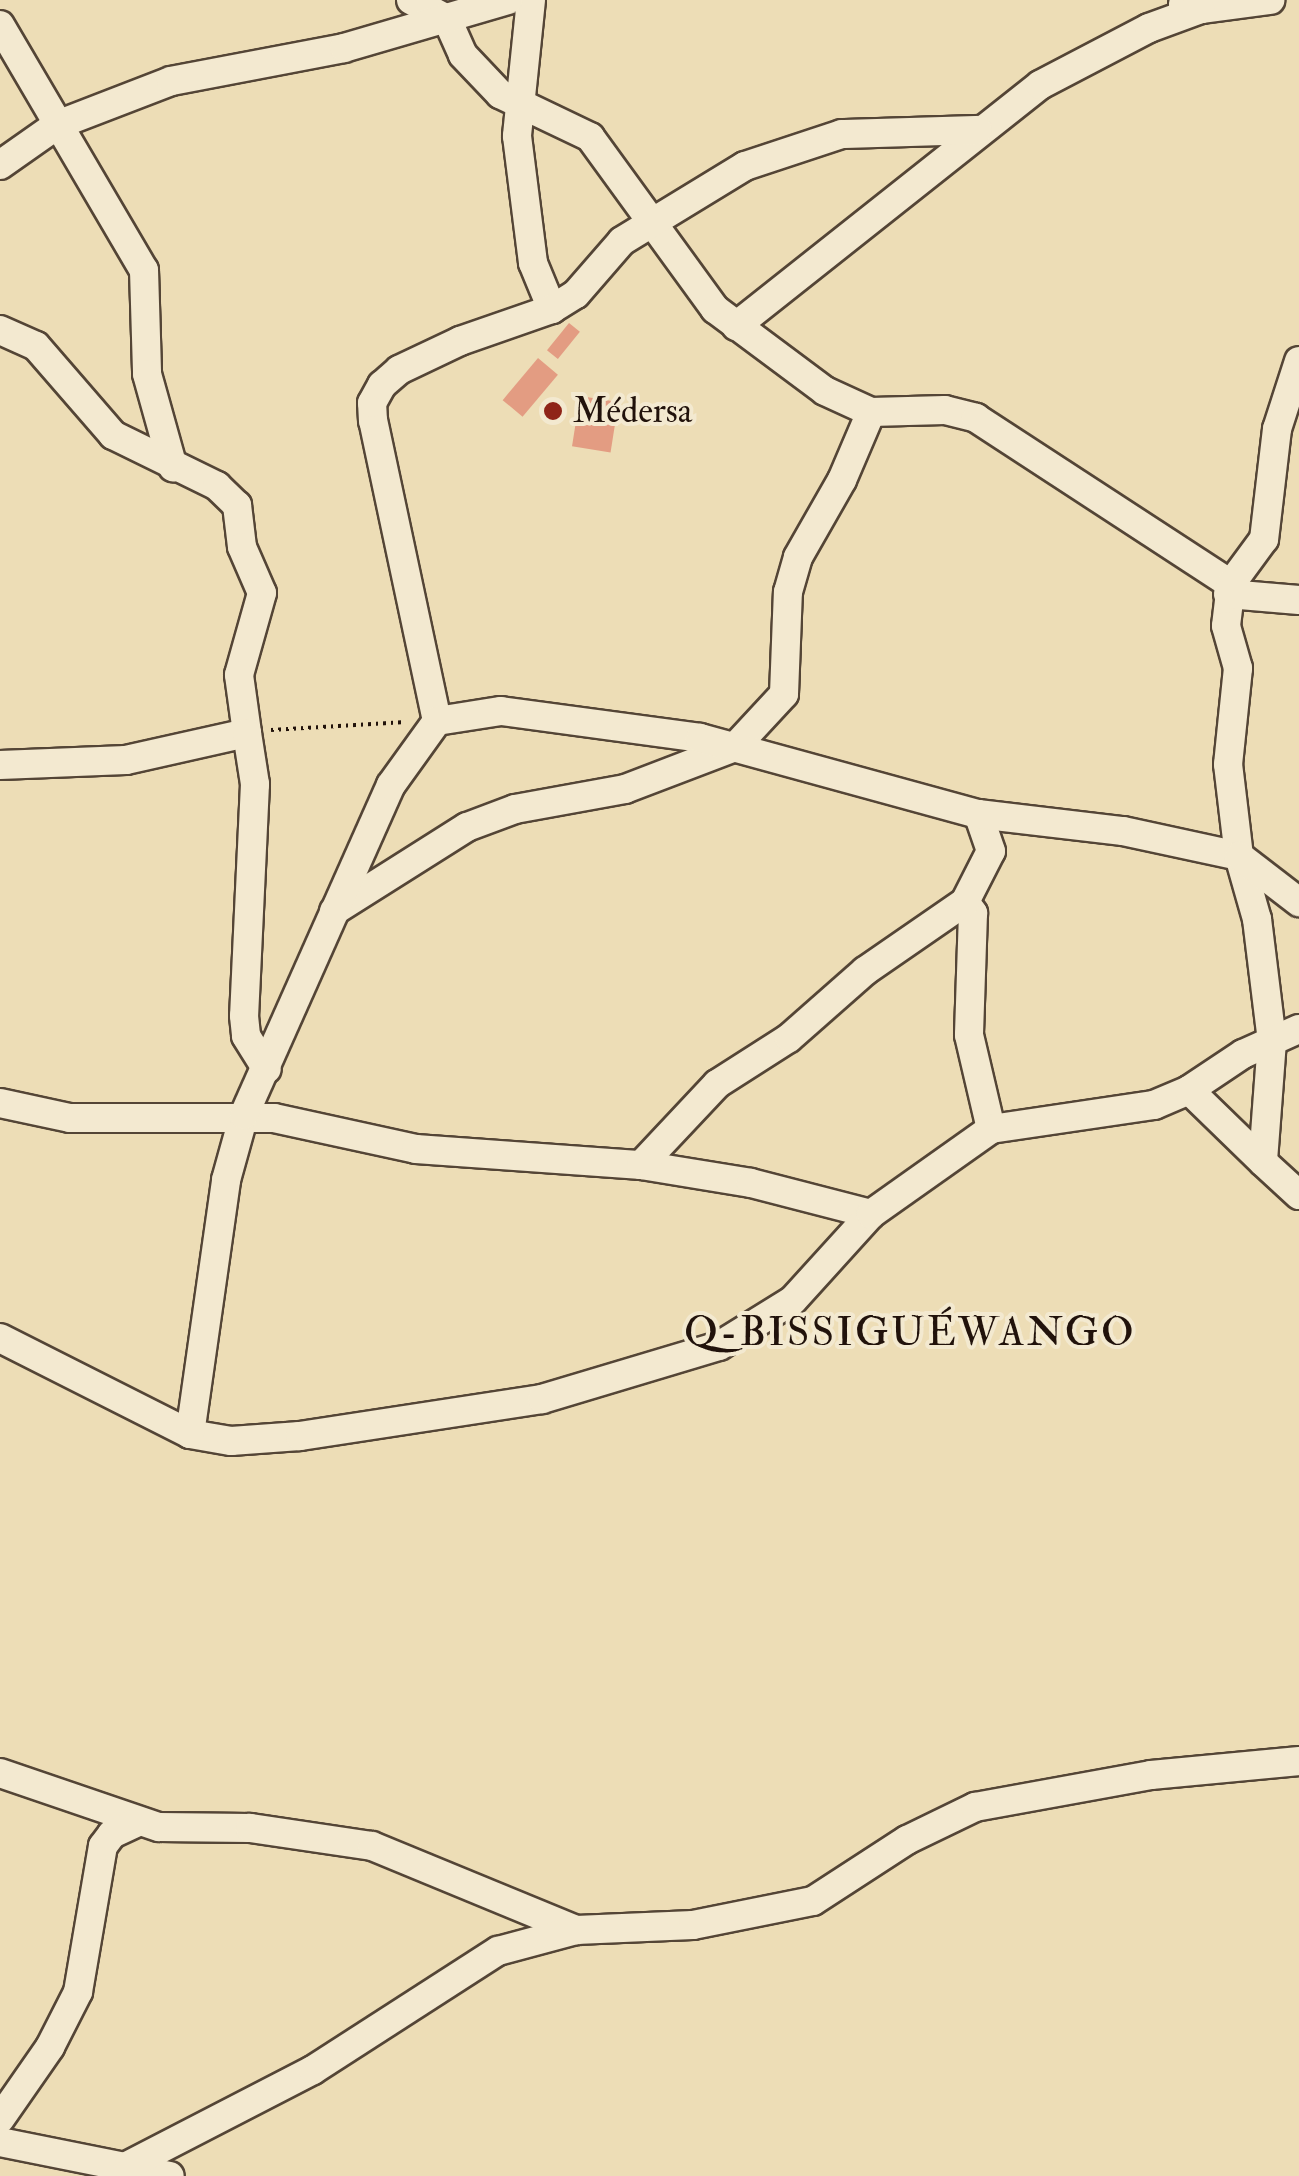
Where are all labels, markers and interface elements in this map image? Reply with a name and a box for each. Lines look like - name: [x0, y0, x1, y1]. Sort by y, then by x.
- place label: Médersa: [573, 390, 692, 432]
- marker: Médersa: [542, 400, 564, 422]
- district label: Q-BISSIGUÉWANGO: [684, 1309, 1136, 1357]

